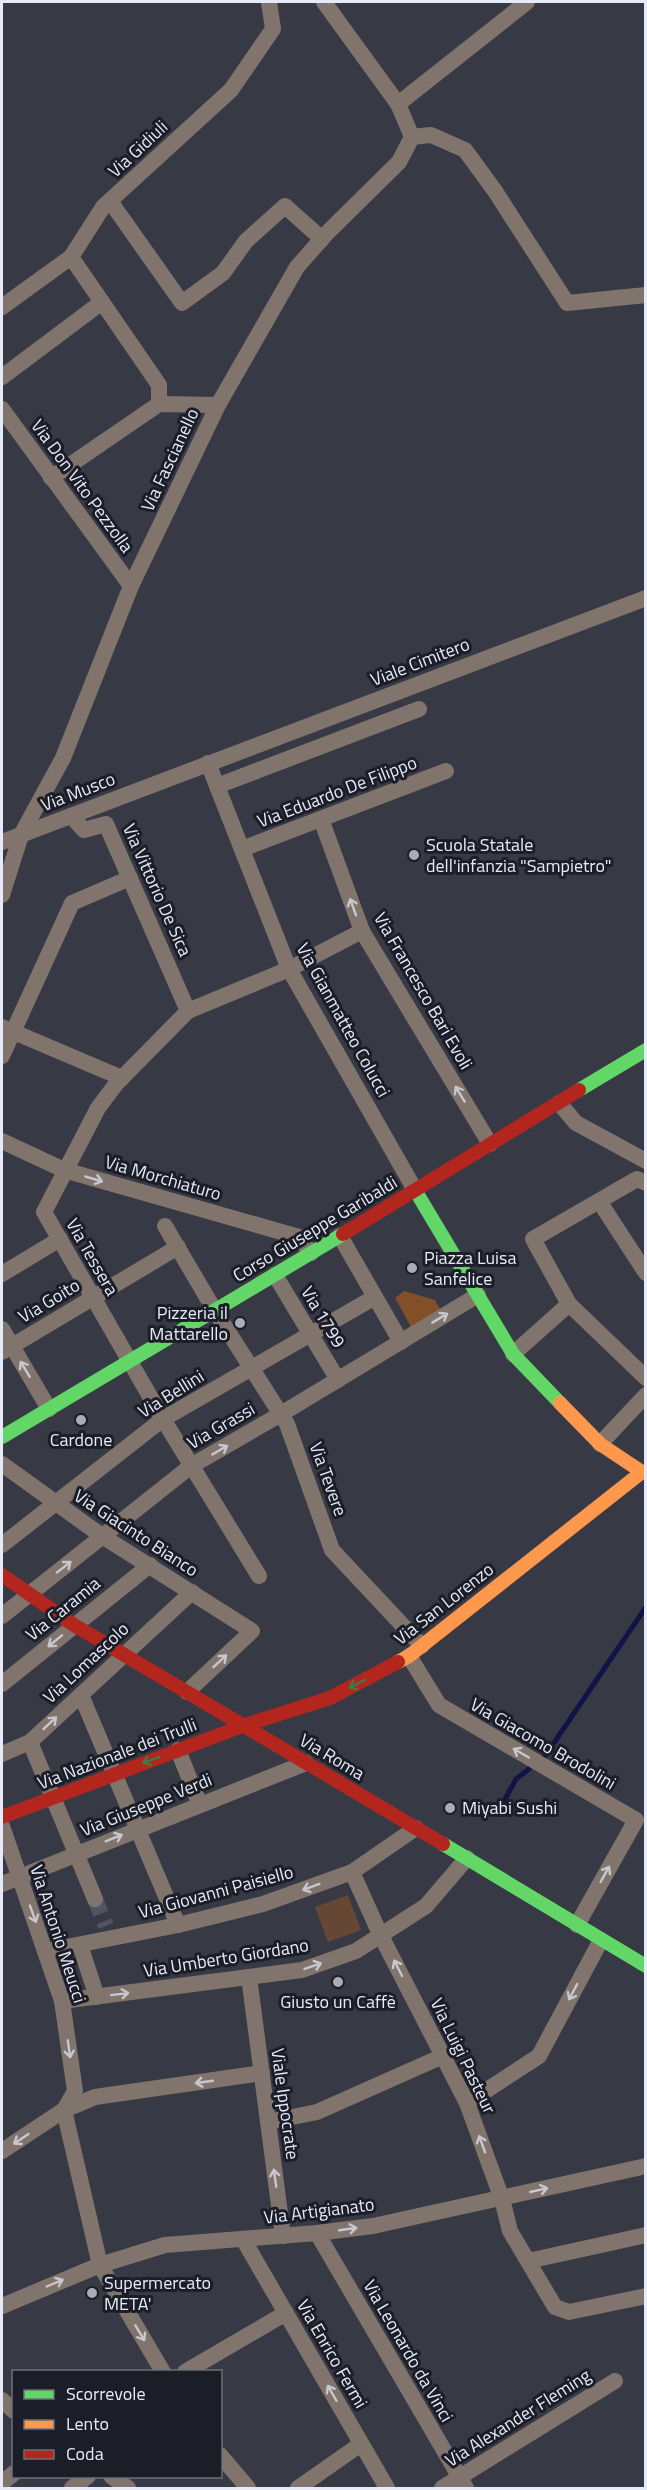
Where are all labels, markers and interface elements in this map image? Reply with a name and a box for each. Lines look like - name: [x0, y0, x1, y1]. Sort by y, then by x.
- street label: Via Gidiuli: [102, 114, 174, 184]
- street label: Via Fascianello: [134, 404, 205, 516]
- street label: Via Don Vito Pezzolla: [25, 413, 140, 558]
- street label: Viale Cimitero: [366, 630, 473, 693]
- street label: Via Eduardo De Filippo: [253, 749, 421, 834]
- street label: Via Musco: [37, 765, 119, 818]
- street label: Via Vittorio De Sica: [116, 819, 199, 961]
- place label: Scuola Statale dell'infanzia "Sampietro": [426, 831, 611, 879]
- marker: Scuola Statale dell'infanzia "Sampietro": [407, 848, 421, 862]
- one-way arrow: [347, 898, 358, 917]
- street label: Via Francesco Bari Evoli: [367, 907, 480, 1075]
- street label: Via Gianmatteo Colucci: [290, 938, 397, 1102]
- one-way arrow: [453, 1086, 465, 1103]
- street label: Via Morchiaturo: [102, 1148, 224, 1207]
- street label: Corso Giuseppe Garibaldi: [227, 1169, 402, 1288]
- one-way arrow: [84, 1173, 103, 1185]
- street label: Via Tessera: [59, 1213, 125, 1300]
- place label: Piazza Luisa Sanfelice: [424, 1244, 516, 1292]
- marker: Piazza Luisa Sanfelice: [405, 1261, 419, 1275]
- street label: Via Goito: [13, 1272, 85, 1330]
- street label: Via 1799: [294, 1281, 352, 1353]
- place label: Pizzeria il Mattarello: [149, 1299, 228, 1347]
- one-way arrow: [431, 1312, 448, 1324]
- marker: Pizzeria il Mattarello: [233, 1316, 247, 1330]
- one-way arrow: [19, 1361, 31, 1378]
- street label: Via Bellini: [132, 1363, 209, 1424]
- street label: Via Grassi: [182, 1395, 260, 1456]
- marker: Cardone: [74, 1413, 88, 1427]
- place label: Cardone: [50, 1426, 112, 1453]
- street label: Via Tevere: [303, 1438, 354, 1520]
- one-way arrow: [211, 1443, 228, 1455]
- street label: Via Giacinto Bianco: [69, 1482, 204, 1583]
- street label: Via San Lorenzo: [388, 1556, 499, 1651]
- one-way arrow: [56, 1560, 72, 1573]
- street label: Via Caramia: [19, 1570, 106, 1647]
- street label: Via Lomascolo: [37, 1616, 135, 1710]
- one-way arrow: [47, 1634, 63, 1647]
- one-way arrow: [212, 1654, 227, 1669]
- one-way arrow: [349, 1678, 366, 1690]
- street label: Via Giacomo Brodolini: [465, 1691, 621, 1796]
- street label: Via Nazionale dei Trulli: [33, 1711, 200, 1796]
- one-way arrow: [43, 1716, 58, 1731]
- street label: Via Roma: [294, 1726, 370, 1787]
- one-way arrow: [513, 1747, 530, 1759]
- one-way arrow: [142, 1756, 160, 1767]
- street label: Via Giuseppe Verdi: [76, 1766, 216, 1843]
- place label: Miyabi Sushi: [462, 1794, 557, 1821]
- marker: Miyabi Sushi: [443, 1801, 457, 1815]
- one-way arrow: [104, 1832, 123, 1843]
- street label: Via Giovanni Paisiello: [135, 1858, 296, 1925]
- street label: Via Antonio Meucci: [23, 1861, 94, 2006]
- one-way arrow: [600, 1866, 612, 1883]
- one-way arrow: [302, 1882, 321, 1893]
- one-way arrow: [28, 1904, 39, 1923]
- street label: Via Umberto Giordano: [141, 1931, 310, 1984]
- one-way arrow: [303, 1959, 322, 1970]
- one-way arrow: [392, 1960, 403, 1978]
- marker: Giusto un Caffè: [331, 1975, 345, 1989]
- one-way arrow: [567, 1983, 579, 2000]
- one-way arrow: [110, 1988, 130, 1999]
- place label: Giusto un Caffè: [280, 1988, 396, 2015]
- street label: Via Luigi Pasteur: [424, 1993, 503, 2118]
- one-way arrow: [64, 2039, 75, 2058]
- street label: Viale Ippocrate: [264, 2047, 307, 2161]
- one-way arrow: [194, 2076, 214, 2087]
- one-way arrow: [14, 2133, 30, 2145]
- one-way arrow: [476, 2135, 487, 2154]
- one-way arrow: [270, 2168, 281, 2188]
- one-way arrow: [529, 2184, 548, 2196]
- street label: Via Artigianato: [262, 2190, 376, 2231]
- one-way arrow: [337, 2223, 357, 2234]
- place label: Supermercato META': [104, 2269, 211, 2317]
- street label: Via Leonardo da Vinci: [357, 2274, 460, 2427]
- one-way arrow: [46, 2277, 64, 2289]
- marker: Supermercato META': [85, 2286, 99, 2300]
- street label: Via Enrico Fermi: [290, 2294, 375, 2413]
- one-way arrow: [134, 2324, 146, 2341]
- street label: Via Alexander Fleming: [440, 2362, 596, 2473]
- legend: [12, 2370, 222, 2478]
- text: Scorrevole: [66, 2380, 145, 2407]
- one-way arrow: [326, 2385, 338, 2402]
- text: Lento: [66, 2410, 109, 2437]
- text: Coda: [66, 2440, 104, 2467]

